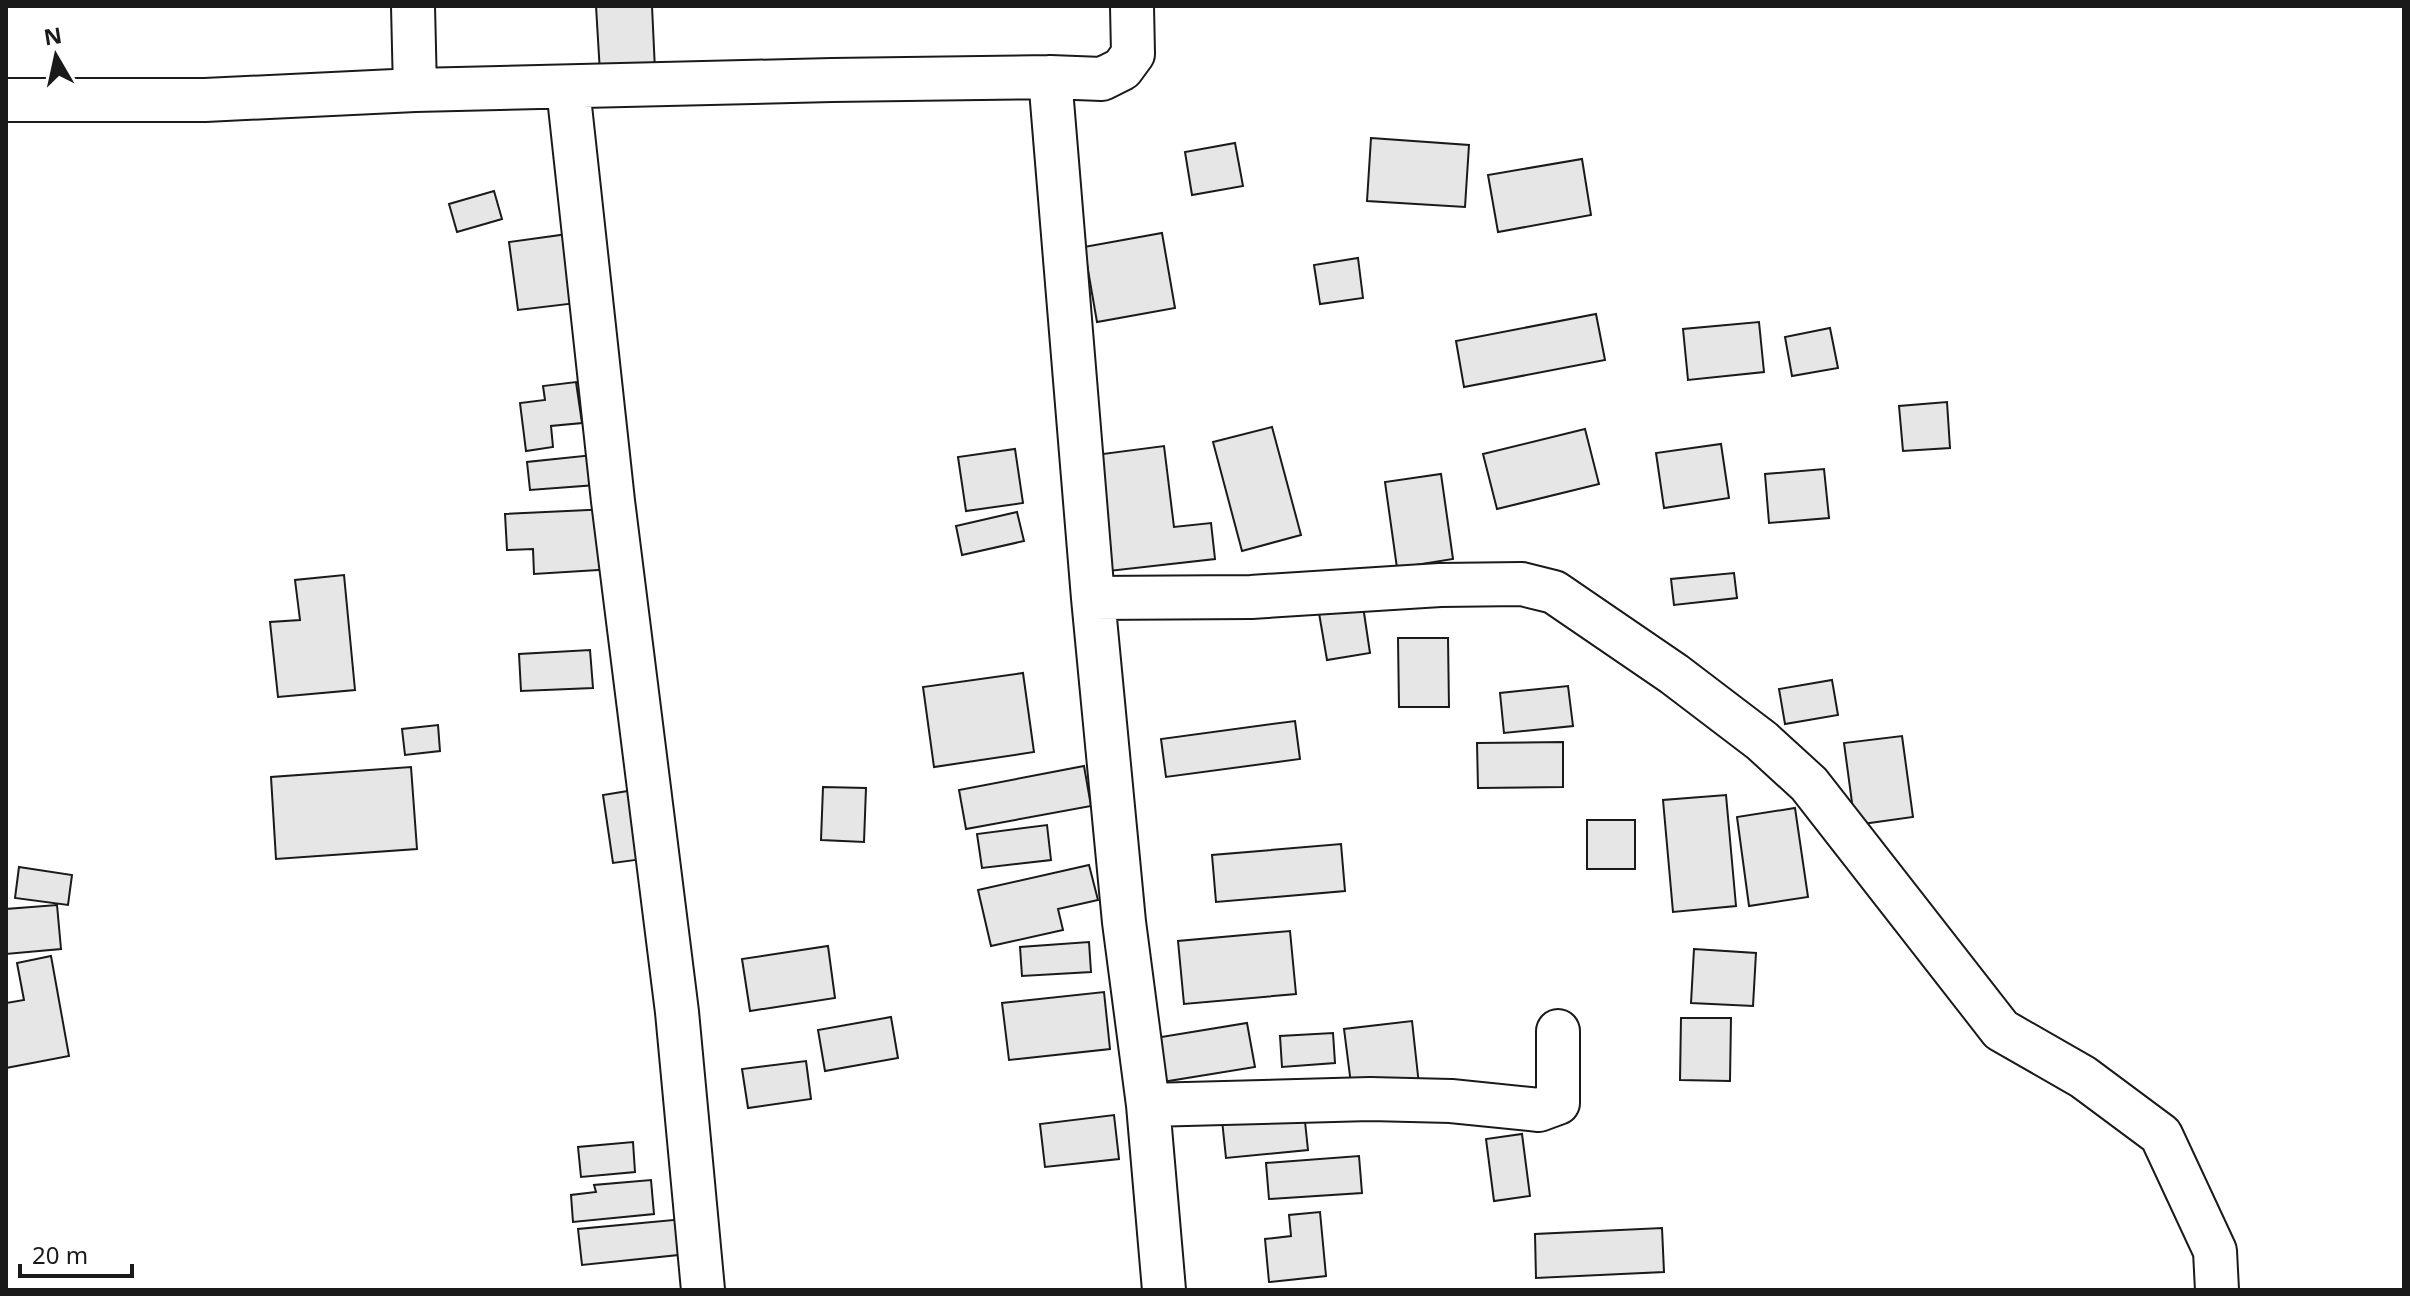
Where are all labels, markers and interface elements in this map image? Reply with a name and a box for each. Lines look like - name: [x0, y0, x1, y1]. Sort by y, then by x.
- north arrow: [16, 16, 96, 96]
- text: N: [42, 19, 64, 51]
- scale bar: [20, 1228, 132, 1278]
- text: 20 m: [32, 1238, 88, 1271]

